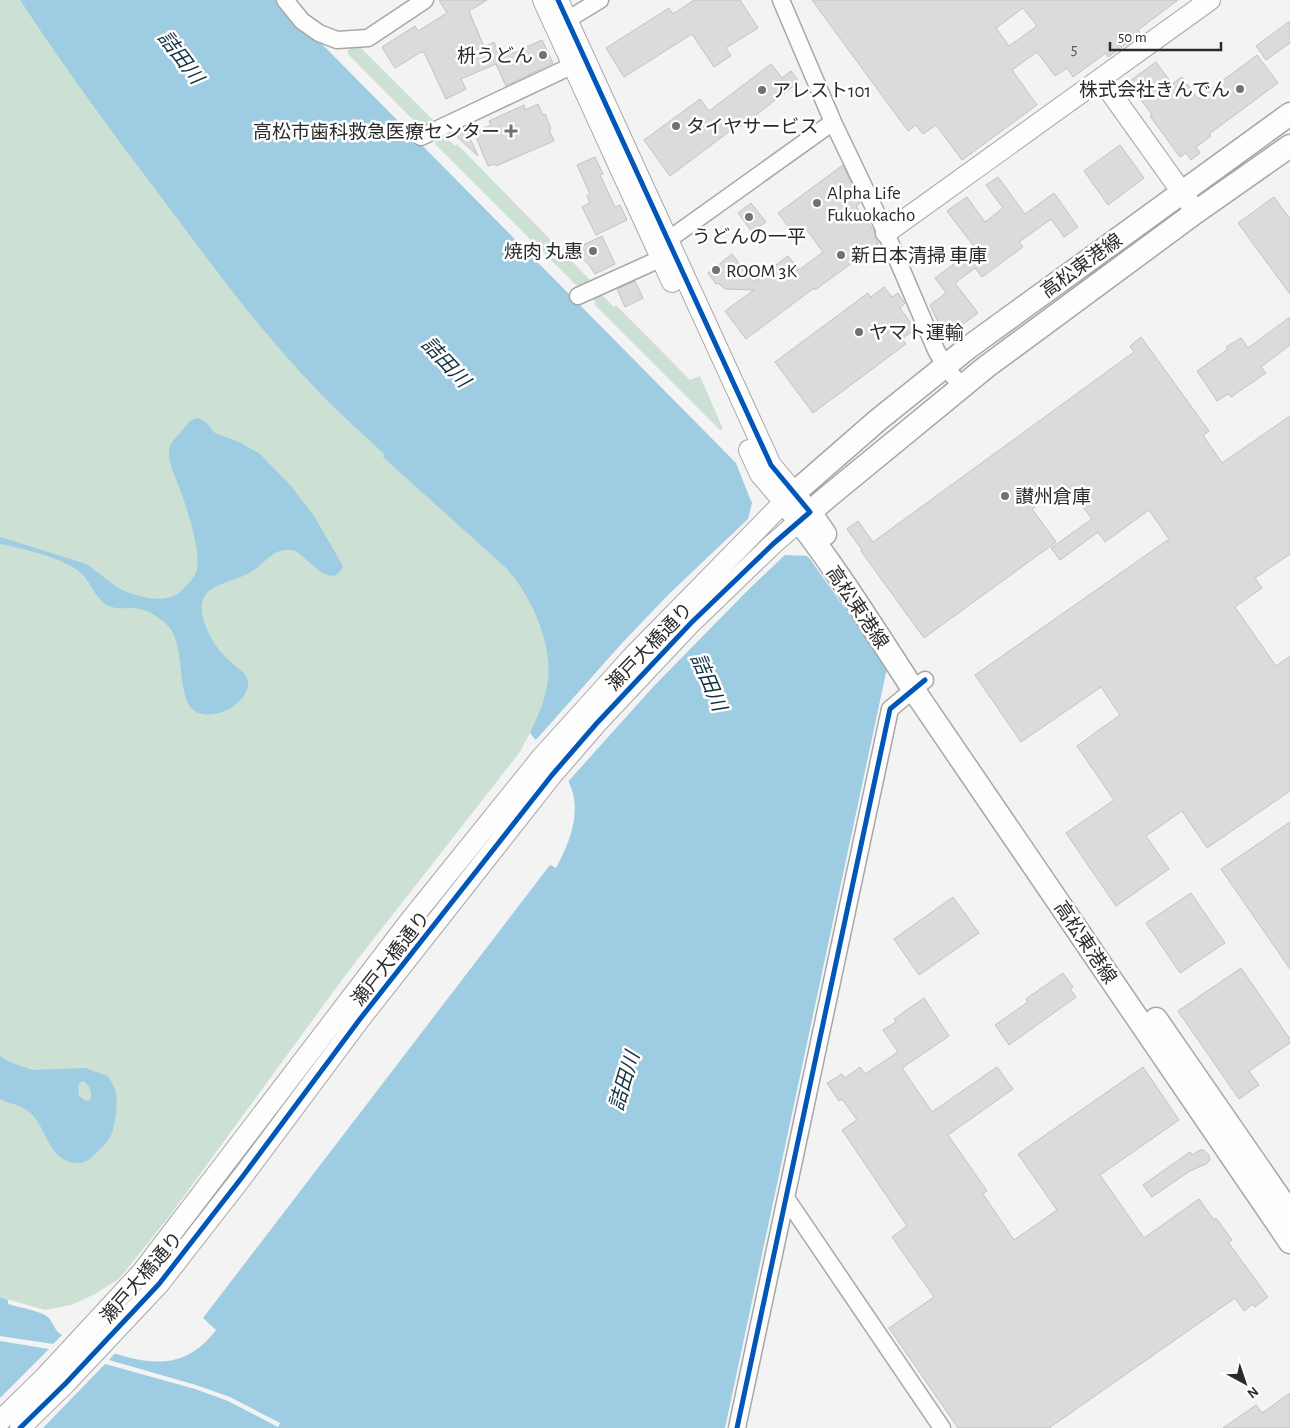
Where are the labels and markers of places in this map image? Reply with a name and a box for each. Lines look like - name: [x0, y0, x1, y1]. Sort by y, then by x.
- place label: 枡うどん: [457, 45, 533, 66]
- marker: 枡うどん: [537, 49, 549, 61]
- place label: 株式会社きんでん: [1079, 79, 1230, 100]
- place label: アレスト101: [772, 82, 871, 101]
- marker: 株式会社きんでん: [1234, 83, 1246, 95]
- marker: アレスト101: [756, 84, 768, 96]
- place label: タイヤサービス: [686, 117, 818, 137]
- marker: タイヤサービス: [670, 120, 682, 132]
- place label: 高松市歯科救急医療センター: [253, 121, 500, 142]
- marker: 高松市歯科救急医療センター: [504, 124, 518, 138]
- place label: Alpha Life Fukuokacho: [827, 184, 915, 225]
- marker: Alpha Life Fukuokacho: [811, 197, 823, 209]
- marker: うどんの一平: [743, 211, 755, 223]
- place label: うどんの一平: [692, 227, 806, 247]
- place label: 焼肉 丸惠: [504, 241, 583, 262]
- marker: 焼肉 丸惠: [587, 245, 599, 257]
- place label: 新日本清掃 車庫: [851, 245, 987, 266]
- marker: 新日本清掃 車庫: [835, 249, 847, 261]
- place label: ROOM 3K: [726, 262, 797, 281]
- marker: ROOM 3K: [710, 264, 722, 276]
- place label: ヤマト運輸: [869, 322, 964, 343]
- marker: ヤマト運輸: [853, 326, 865, 338]
- place label: 讃州倉庫: [1015, 487, 1091, 507]
- marker: 讃州倉庫: [999, 490, 1011, 502]

